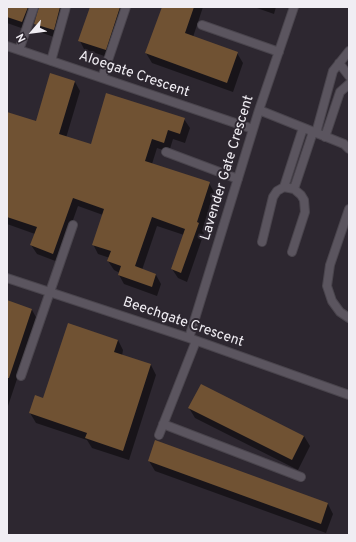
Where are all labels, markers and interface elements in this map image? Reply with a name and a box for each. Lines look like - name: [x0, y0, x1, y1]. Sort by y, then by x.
- north arrow: [12, 12, 52, 52]
- text: N: [13, 31, 29, 44]
- street label: Aloegate Crescent: [77, 48, 191, 102]
- street label: Lavender Gate Crescent: [198, 93, 258, 243]
- street label: Beechgate Crescent: [120, 294, 246, 352]

